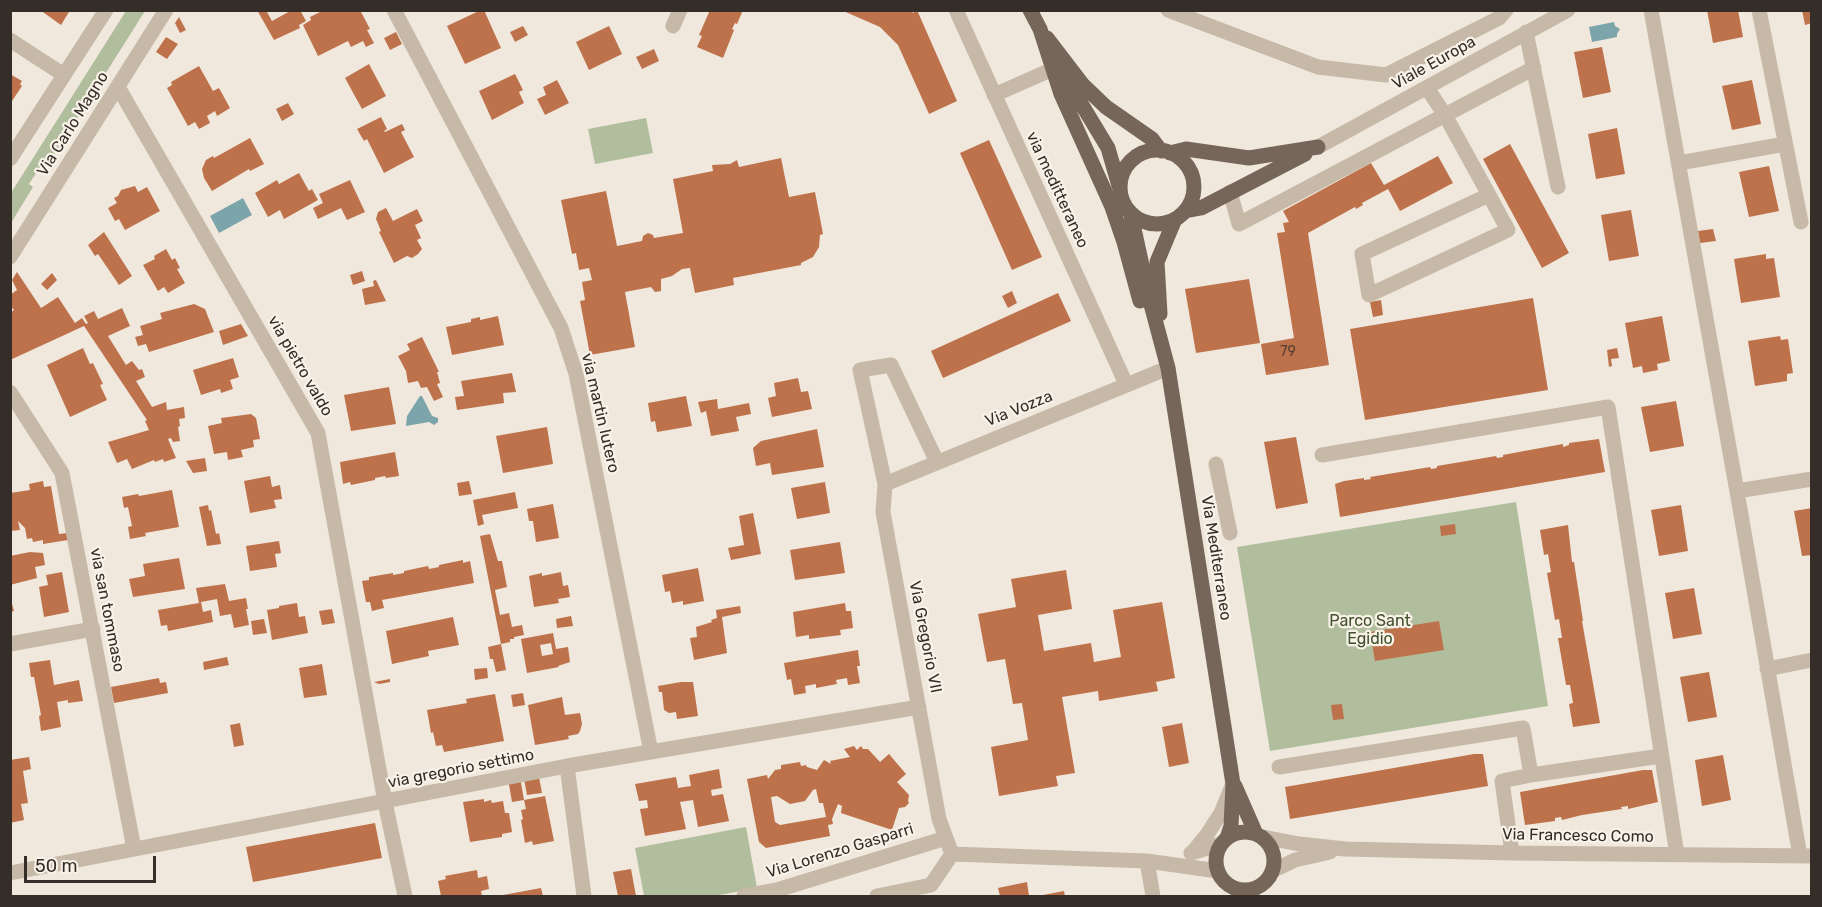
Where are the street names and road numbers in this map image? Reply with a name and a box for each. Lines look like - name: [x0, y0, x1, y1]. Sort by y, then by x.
- street label: Viale Europa: [1389, 32, 1479, 94]
- street label: Via Carlo Magno: [33, 68, 113, 180]
- street label: via meditteraneo: [1022, 129, 1092, 251]
- street label: via pietro valdo: [263, 312, 337, 420]
- street label: via martin lutero: [577, 351, 623, 475]
- street label: Via Vozza: [983, 387, 1055, 431]
- street label: Via Mediterraneo: [1197, 494, 1235, 622]
- street label: via san tommaso: [86, 546, 128, 674]
- street label: Via Gregorio VII: [905, 579, 945, 695]
- street label: via gregorio settimo: [386, 745, 536, 793]
- street label: Via Lorenzo Gasparri: [764, 819, 916, 883]
- street label: Via Francesco Como: [1502, 825, 1654, 847]

